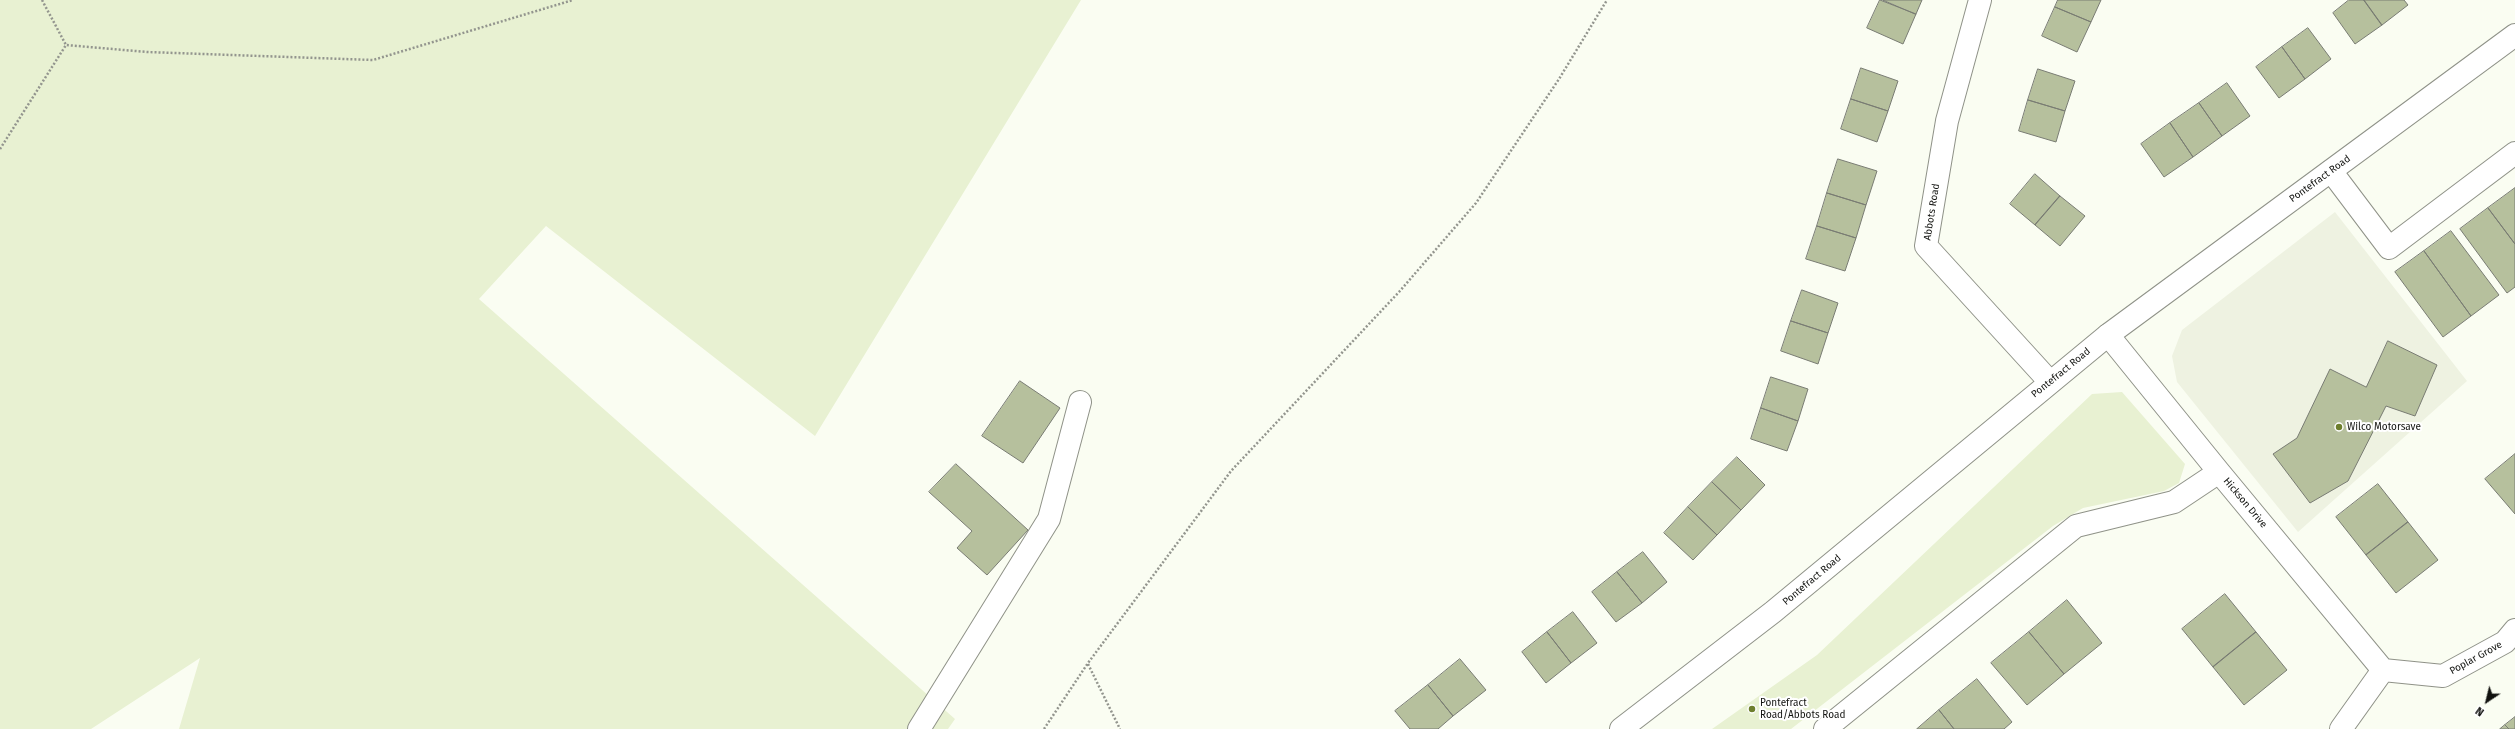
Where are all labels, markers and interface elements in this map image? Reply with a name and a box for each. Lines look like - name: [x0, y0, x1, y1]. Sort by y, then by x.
- street label: Pontefract Road: [2287, 153, 2353, 205]
- street label: Abbots Road: [1922, 183, 1942, 241]
- street label: Pontefract Road: [2029, 346, 2093, 400]
- place label: Wilco Motorsave: [2347, 421, 2421, 433]
- marker: Wilco Motorsave: [2334, 422, 2344, 432]
- street label: Hickson Drive: [2220, 475, 2270, 531]
- street label: Pontefract Road: [1780, 552, 1844, 608]
- street label: Poplar Grove: [2448, 639, 2504, 677]
- north arrow: [2467, 681, 2507, 721]
- place label: Pontefract Road/Abbots Road: [1760, 697, 1845, 720]
- marker: Pontefract Road/Abbots Road: [1747, 704, 1757, 714]
- text: N: [2473, 704, 2487, 719]

